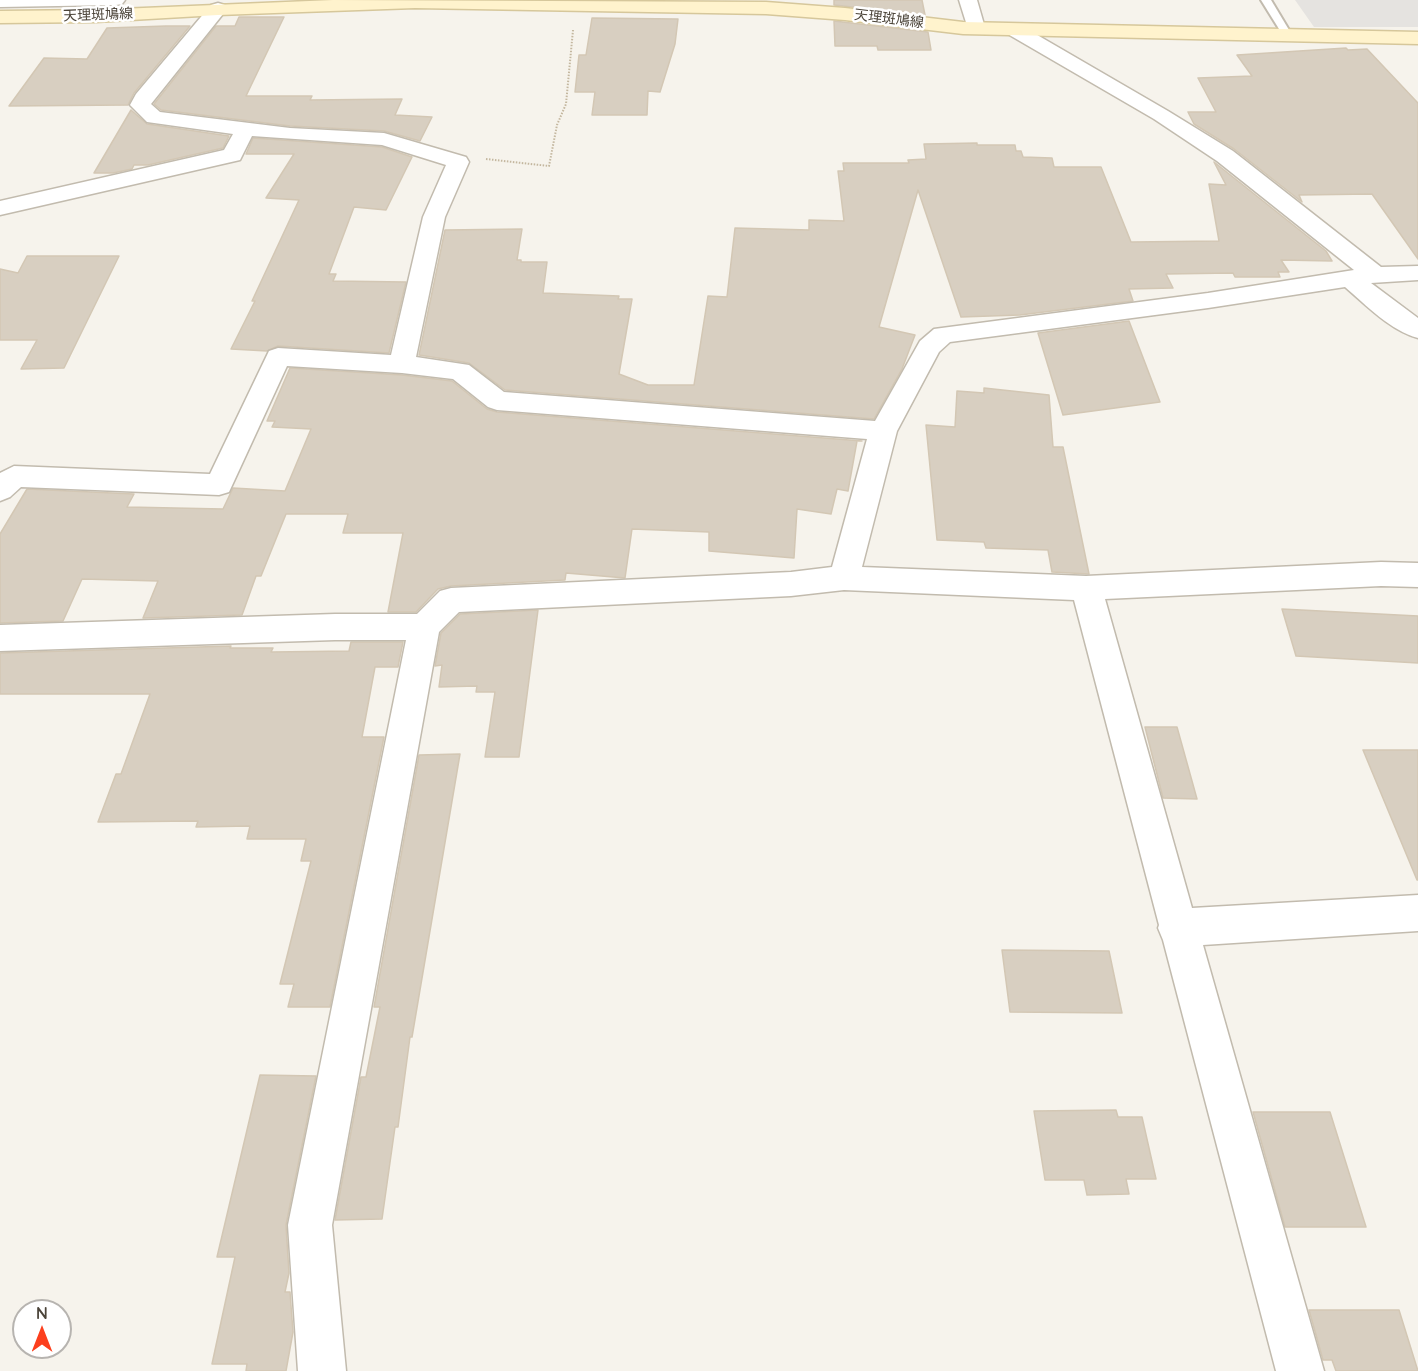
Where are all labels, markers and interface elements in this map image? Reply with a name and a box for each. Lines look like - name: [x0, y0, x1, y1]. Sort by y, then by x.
- street label: 天理斑鳩線: [63, 5, 133, 25]
- street label: 天理斑鳩線: [853, 6, 925, 32]
- north arrow: [12, 1299, 72, 1359]
- text: N: [36, 1303, 48, 1323]

